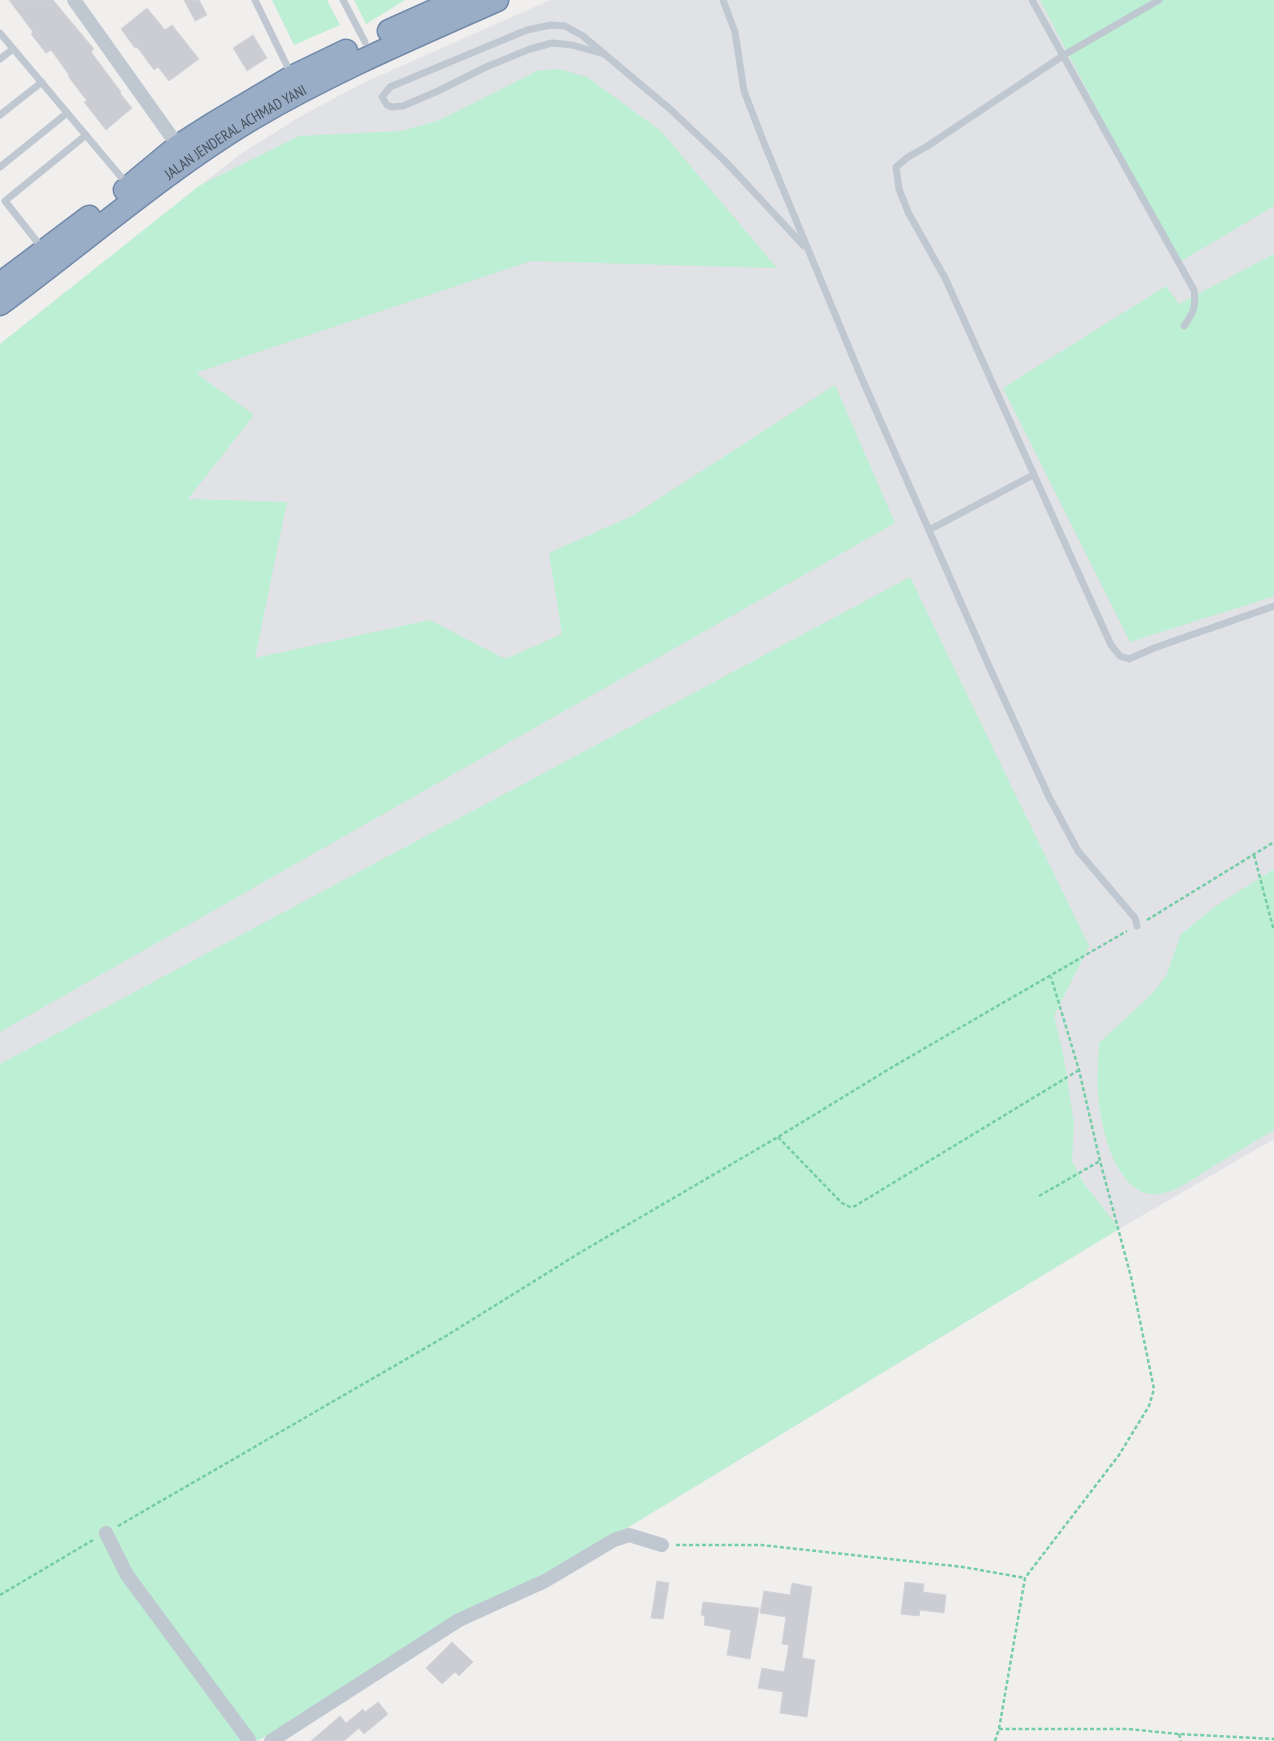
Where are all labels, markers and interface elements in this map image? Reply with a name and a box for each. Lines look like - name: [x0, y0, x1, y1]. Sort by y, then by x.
- street label: JALAN JENDERAL ACHMAD YANI: [160, 80, 310, 184]

